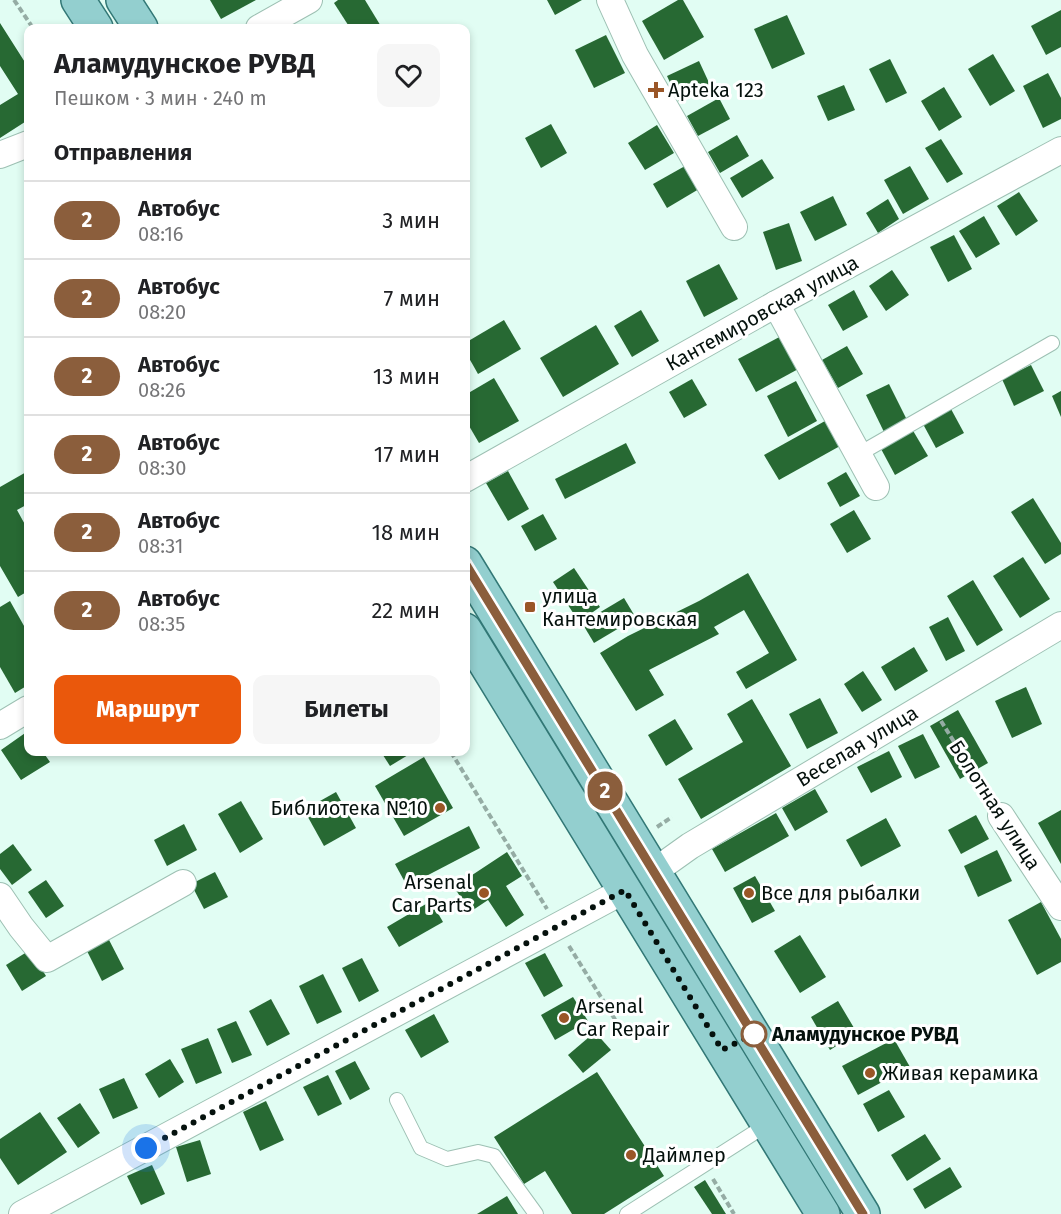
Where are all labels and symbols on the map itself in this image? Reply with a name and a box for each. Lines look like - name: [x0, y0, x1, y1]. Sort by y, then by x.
- place label: Apteka 123: [668, 78, 764, 102]
- marker: Apteka 123: [649, 83, 663, 97]
- street label: Кантемировская улица: [661, 250, 863, 376]
- place label: улица Кантемировская: [542, 584, 698, 631]
- marker: улица Кантемировская: [523, 600, 537, 614]
- street label: Веселая улица: [792, 700, 922, 792]
- street label: Болотная улица: [944, 736, 1046, 874]
- line badge: 2: [586, 772, 624, 810]
- place label: Библиотека №10: [270, 796, 428, 820]
- marker: Библиотека №10: [433, 801, 447, 815]
- place label: Arsenal Car Parts: [391, 870, 472, 917]
- place label: Все для рыбалки: [761, 881, 920, 905]
- marker: Arsenal Car Parts: [477, 886, 491, 900]
- marker: Все для рыбалки: [742, 886, 756, 900]
- place label: Arsenal Car Repair: [576, 994, 670, 1041]
- marker: Arsenal Car Repair: [557, 1011, 571, 1025]
- marker: Аламудунское РУВД: [741, 1021, 767, 1047]
- place label: Аламудунское РУВД: [771, 1022, 959, 1046]
- place label: Живая керамика: [882, 1061, 1039, 1085]
- marker: Живая керамика: [863, 1066, 877, 1080]
- your location: [131, 1133, 161, 1163]
- place label: Даймлер: [642, 1143, 726, 1167]
- marker: Даймлер: [624, 1148, 638, 1162]

